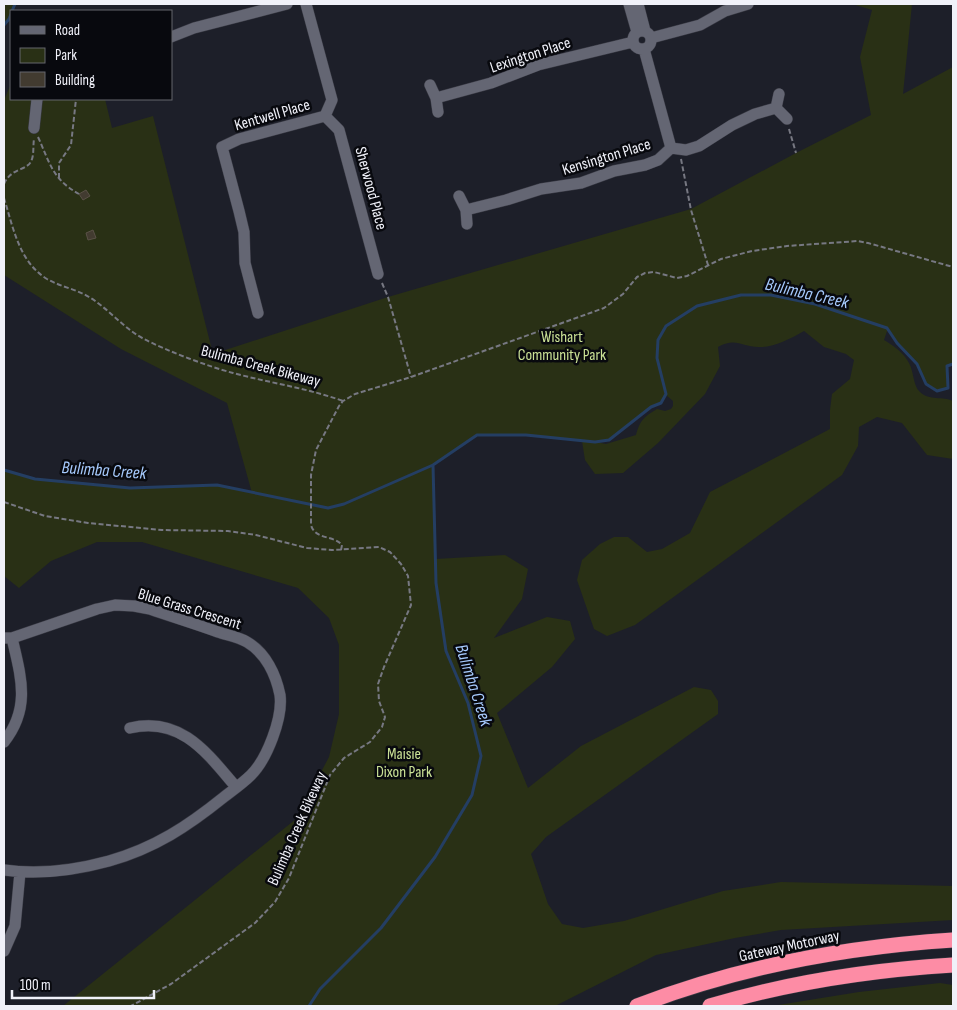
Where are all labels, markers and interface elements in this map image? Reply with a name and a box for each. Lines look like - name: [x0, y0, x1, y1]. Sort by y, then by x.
- legend: [10, 10, 172, 100]
- text: Road: [55, 21, 80, 40]
- street label: Lexington Place: [488, 33, 573, 77]
- text: Park: [55, 46, 77, 65]
- text: Building: [55, 71, 95, 90]
- street label: Kentwell Place: [232, 96, 312, 135]
- street label: Kensington Place: [560, 135, 653, 180]
- street label: Sherwood Place: [350, 145, 391, 232]
- water label: Bulimba Creek: [763, 274, 852, 314]
- park label: Wishart Community Park: [518, 328, 606, 365]
- street label: Bulimba Creek Bikeway: [199, 341, 322, 391]
- water label: Bulimba Creek: [61, 457, 148, 484]
- street label: Blue Grass Crescent: [136, 585, 244, 634]
- water label: Bulimba Creek: [450, 642, 497, 730]
- park label: Maisie Dixon Park: [376, 745, 432, 782]
- street label: Bulimba Creek Bikeway: [264, 769, 331, 888]
- street label: Gateway Motorway: [737, 927, 841, 966]
- scale bar: [12, 968, 155, 1000]
- text: 100 m: [20, 976, 51, 995]

